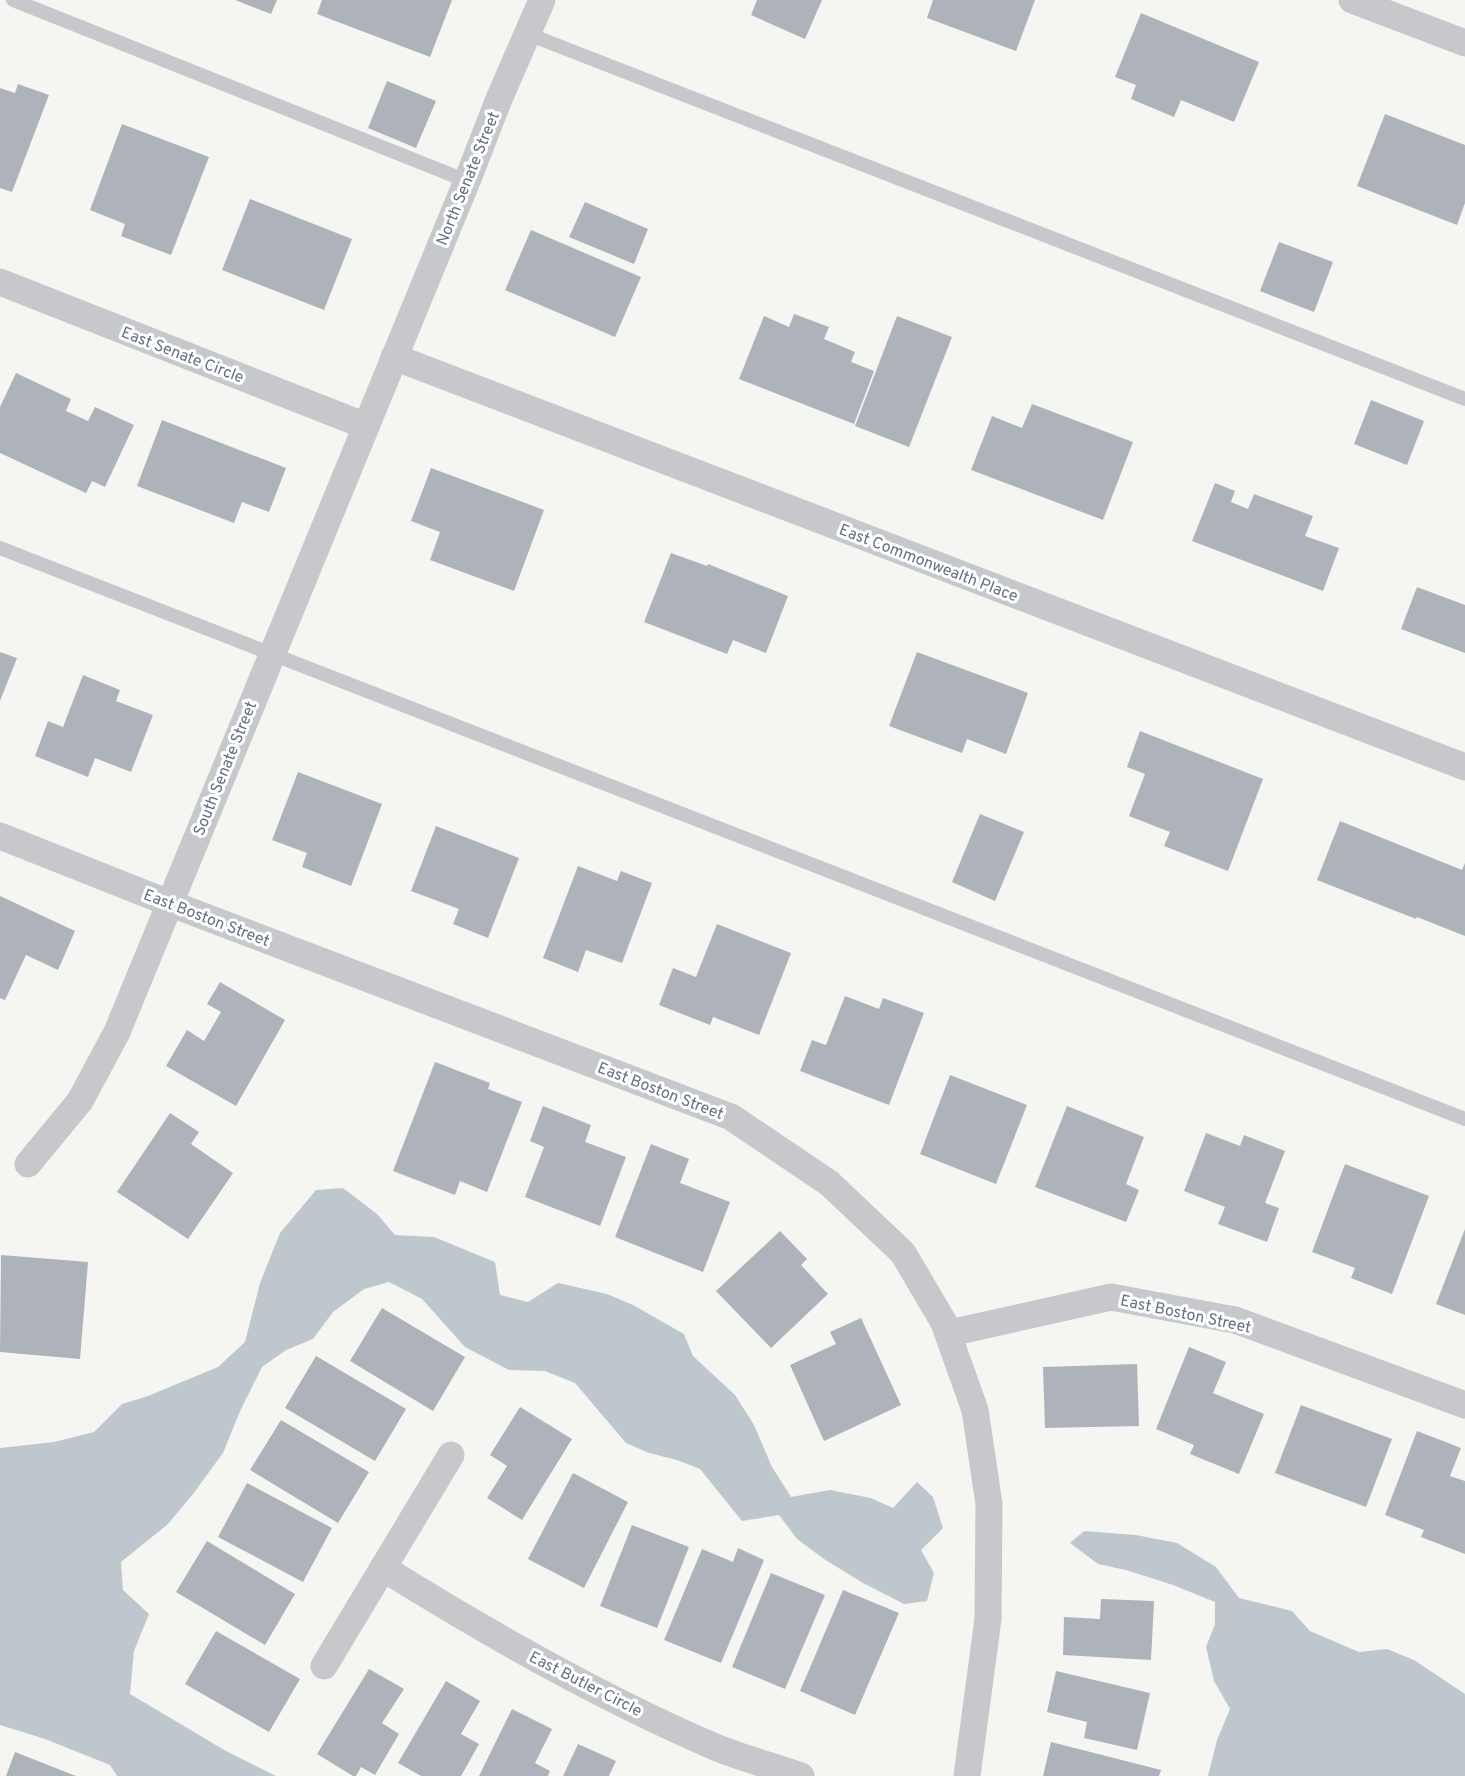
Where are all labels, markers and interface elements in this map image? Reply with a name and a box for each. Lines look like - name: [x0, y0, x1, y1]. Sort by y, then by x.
- street label: North Senate Street: [433, 109, 505, 249]
- street label: East Senate Circle: [118, 323, 246, 388]
- street label: East Commonwealth Place: [836, 520, 1021, 607]
- street label: South Senate Street: [190, 699, 262, 839]
- street label: East Boston Street: [140, 886, 272, 952]
- street label: East Boston Street: [594, 1059, 726, 1125]
- street label: East Boston Street: [1118, 1291, 1253, 1339]
- street label: East Butler Circle: [525, 1648, 645, 1722]

